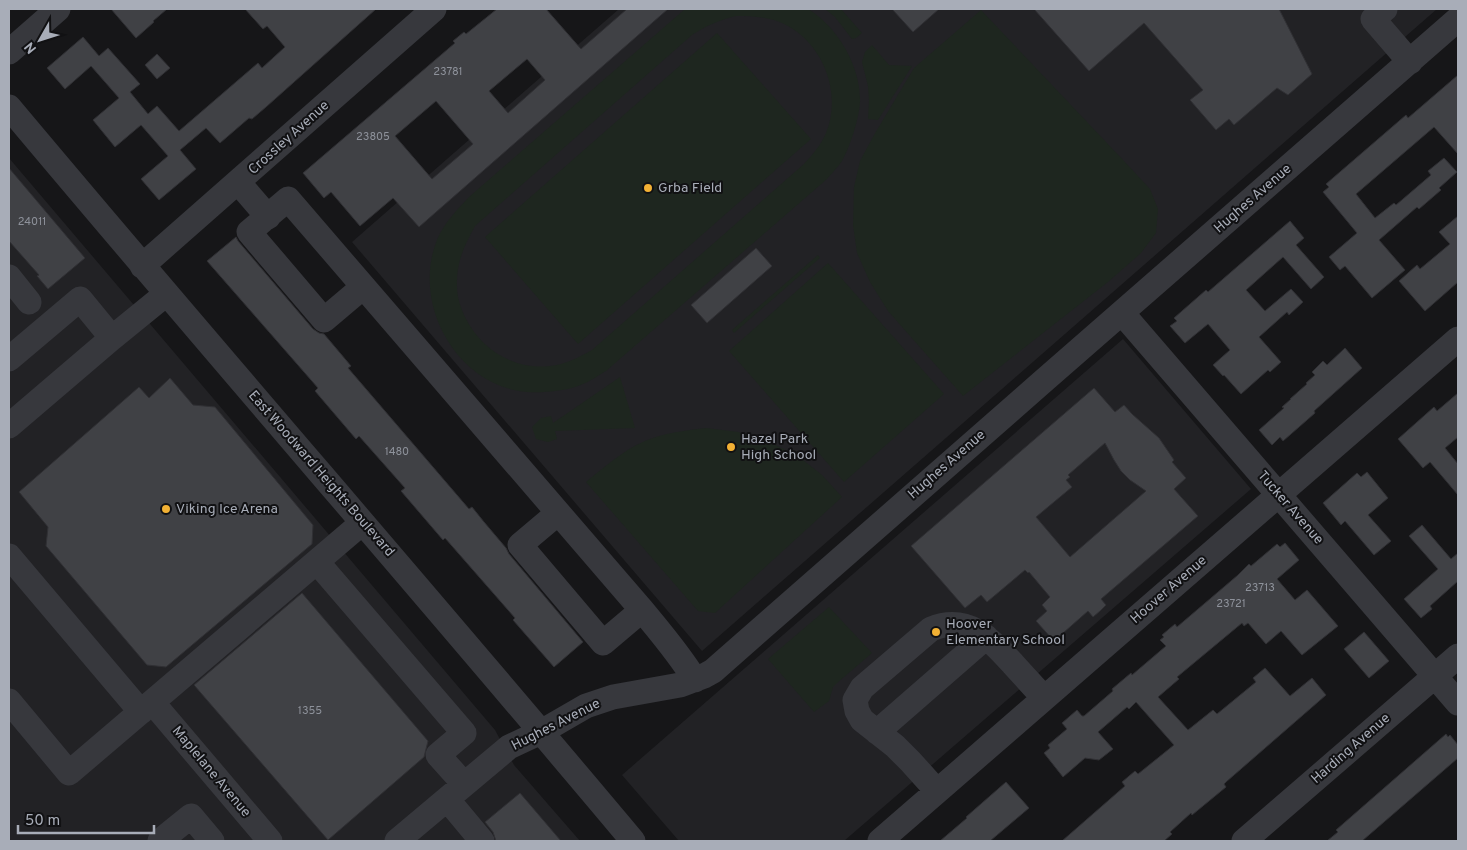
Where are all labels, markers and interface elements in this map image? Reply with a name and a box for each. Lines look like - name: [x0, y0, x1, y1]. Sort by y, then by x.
- north arrow: [15, 15, 65, 65]
- text: N: [21, 38, 41, 56]
- house number: 23781: [433, 65, 463, 79]
- street label: Crossley Avenue: [245, 97, 333, 179]
- house number: 23805: [356, 130, 390, 144]
- street label: Hughes Avenue: [1211, 161, 1295, 237]
- place label: Grba Field: [658, 180, 722, 197]
- marker: Grba Field: [642, 182, 654, 194]
- house number: 24011: [18, 215, 46, 229]
- street label: East Woodward Heights Boulevard: [244, 388, 398, 560]
- street label: Hughes Avenue: [905, 427, 989, 503]
- place label: Hazel Park High School: [741, 431, 816, 464]
- marker: Hazel Park High School: [725, 441, 737, 453]
- house number: 1480: [385, 445, 409, 459]
- street label: Tucker Avenue: [1253, 468, 1327, 548]
- place label: Viking Ice Arena: [176, 501, 278, 518]
- marker: Viking Ice Arena: [160, 503, 172, 515]
- street label: Hoover Avenue: [1127, 552, 1211, 628]
- house number: 23713: [1245, 581, 1275, 595]
- house number: 23721: [1216, 597, 1246, 611]
- place label: Hoover Elementary School: [946, 616, 1065, 649]
- marker: Hoover Elementary School: [930, 626, 942, 638]
- street label: Hughes Avenue: [509, 695, 603, 755]
- house number: 1355: [298, 704, 322, 718]
- street label: Harding Avenue: [1308, 710, 1394, 788]
- street label: Maplelane Avenue: [168, 723, 254, 821]
- scale bar: [18, 802, 154, 834]
- text: 50 m: [25, 812, 60, 831]

